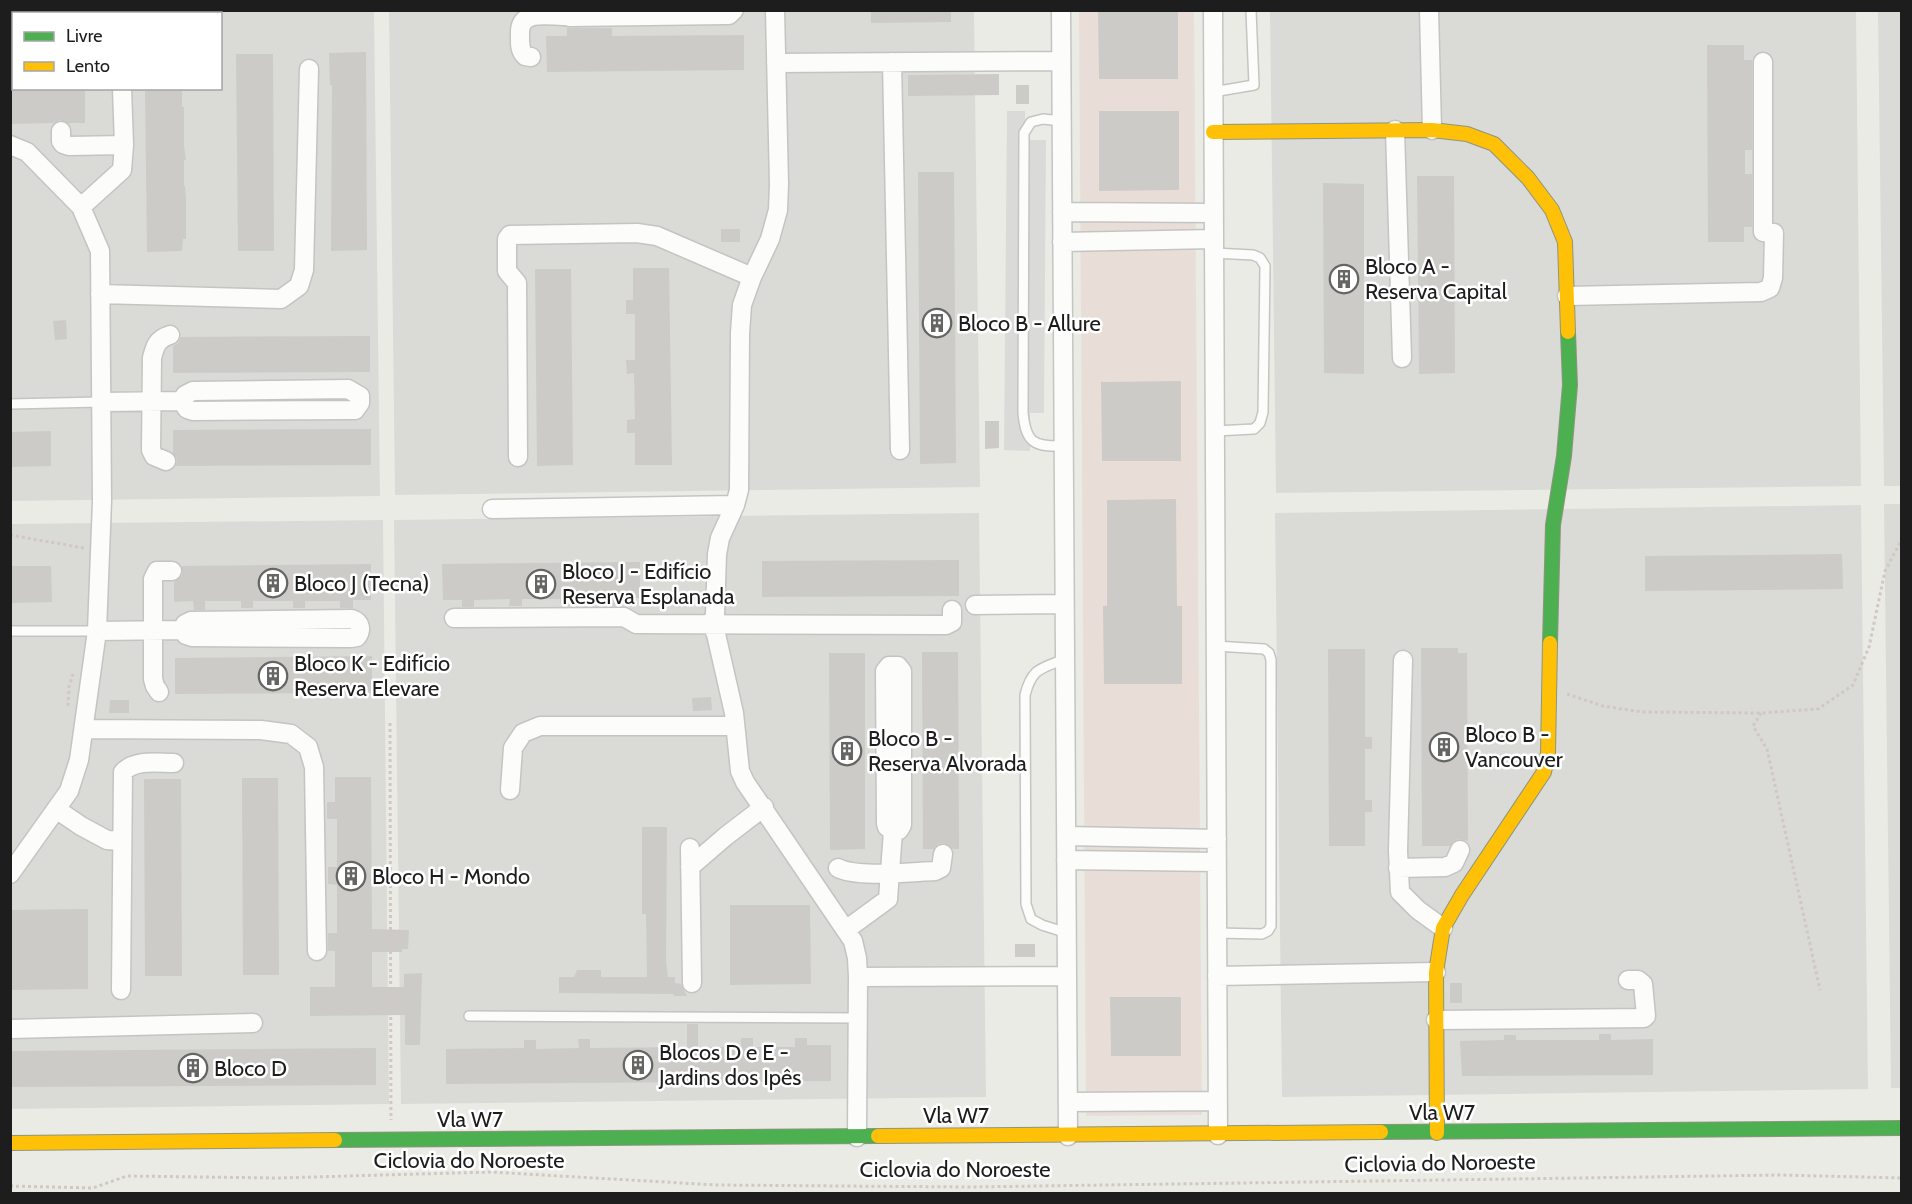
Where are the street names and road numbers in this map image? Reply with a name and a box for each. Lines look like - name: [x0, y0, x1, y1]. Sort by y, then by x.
- street label: Vla W7: [1409, 1099, 1475, 1126]
- street label: Vla W7: [923, 1102, 989, 1129]
- street label: Vla W7: [437, 1106, 503, 1133]
- street label: Ciclovia do Noroeste: [373, 1147, 565, 1174]
- street label: Ciclovia do Noroeste: [1344, 1148, 1536, 1178]
- street label: Ciclovia do Noroeste: [859, 1156, 1051, 1183]

